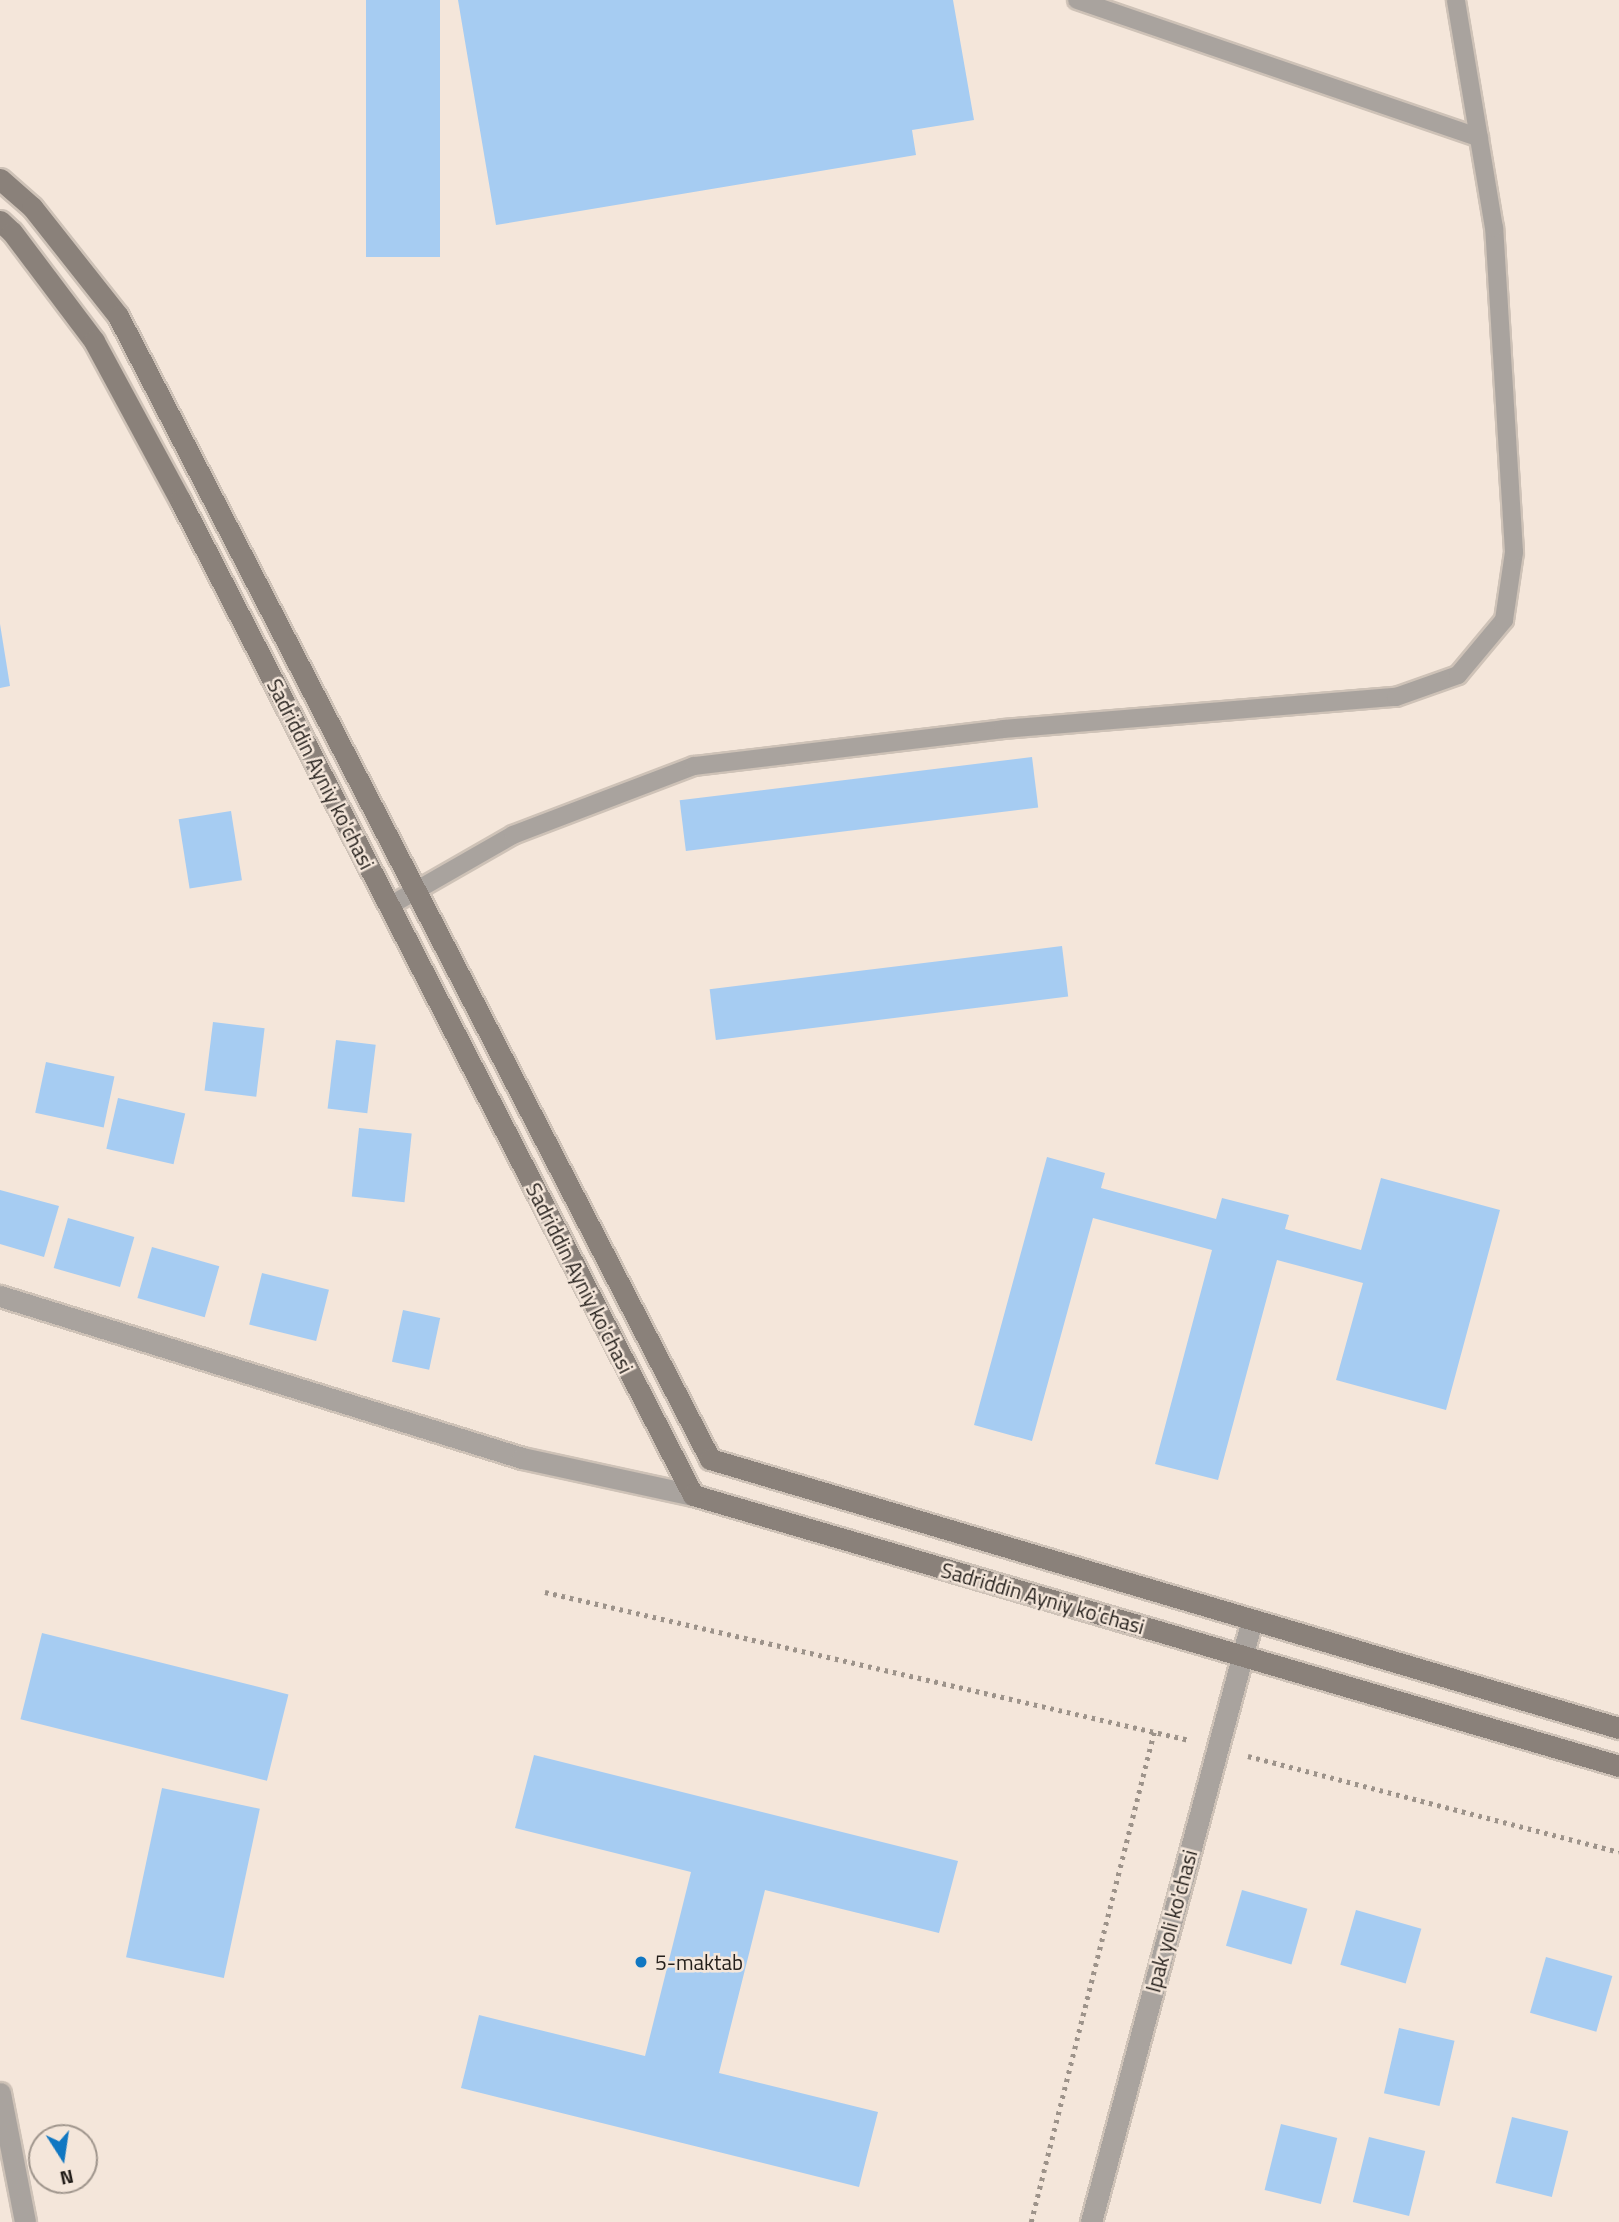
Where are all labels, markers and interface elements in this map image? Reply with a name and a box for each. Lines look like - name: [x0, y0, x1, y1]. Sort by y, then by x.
- street label: Sadriddin Ayniy ko'chasi: [262, 675, 380, 873]
- street label: Sadriddin Ayniy ko'chasi: [521, 1179, 639, 1377]
- street label: Sadriddin Ayniy ko'chasi: [938, 1557, 1148, 1639]
- street label: Ipak yoli ko'chasi: [1140, 1847, 1202, 1995]
- place label: 5-maktab: [655, 1949, 743, 1975]
- marker: 5-maktab: [633, 1954, 649, 1970]
- north arrow: [28, 2124, 98, 2194]
- text: N: [58, 2163, 77, 2194]

